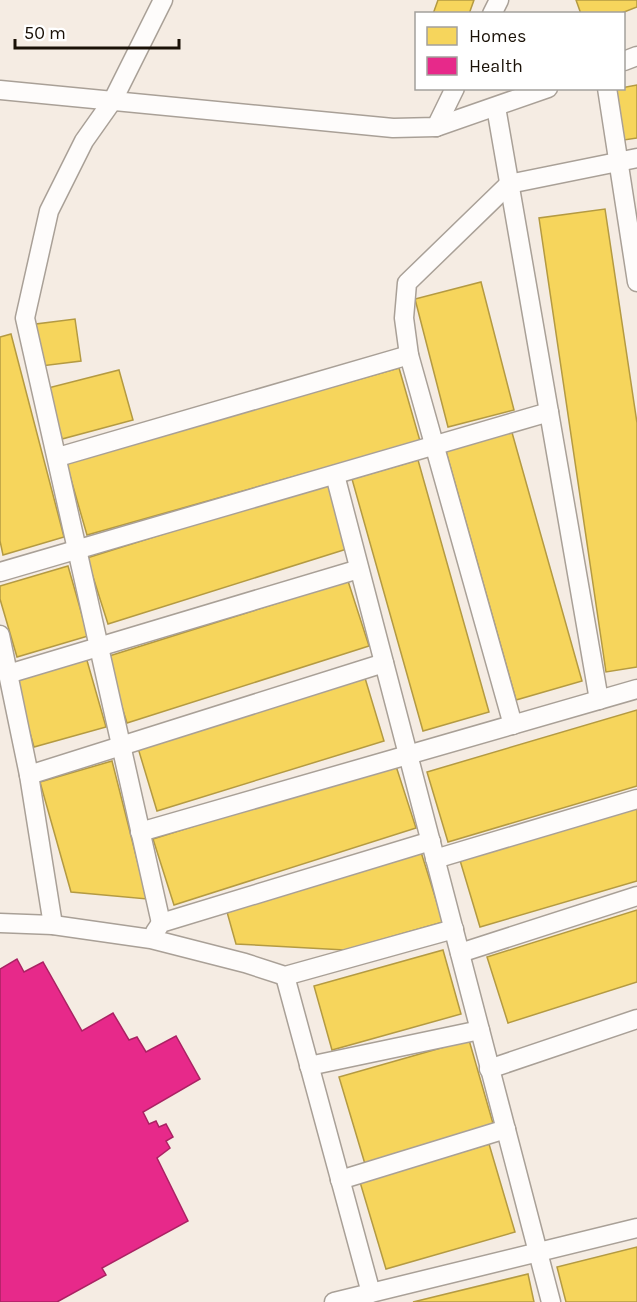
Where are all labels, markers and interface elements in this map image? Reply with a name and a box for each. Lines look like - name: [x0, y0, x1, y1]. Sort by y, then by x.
- scale bar: [15, 12, 178, 50]
- legend: [415, 12, 625, 90]
- text: 50 m: [24, 22, 66, 44]
- text: Homes: [469, 25, 526, 47]
- text: Health: [469, 55, 523, 77]

